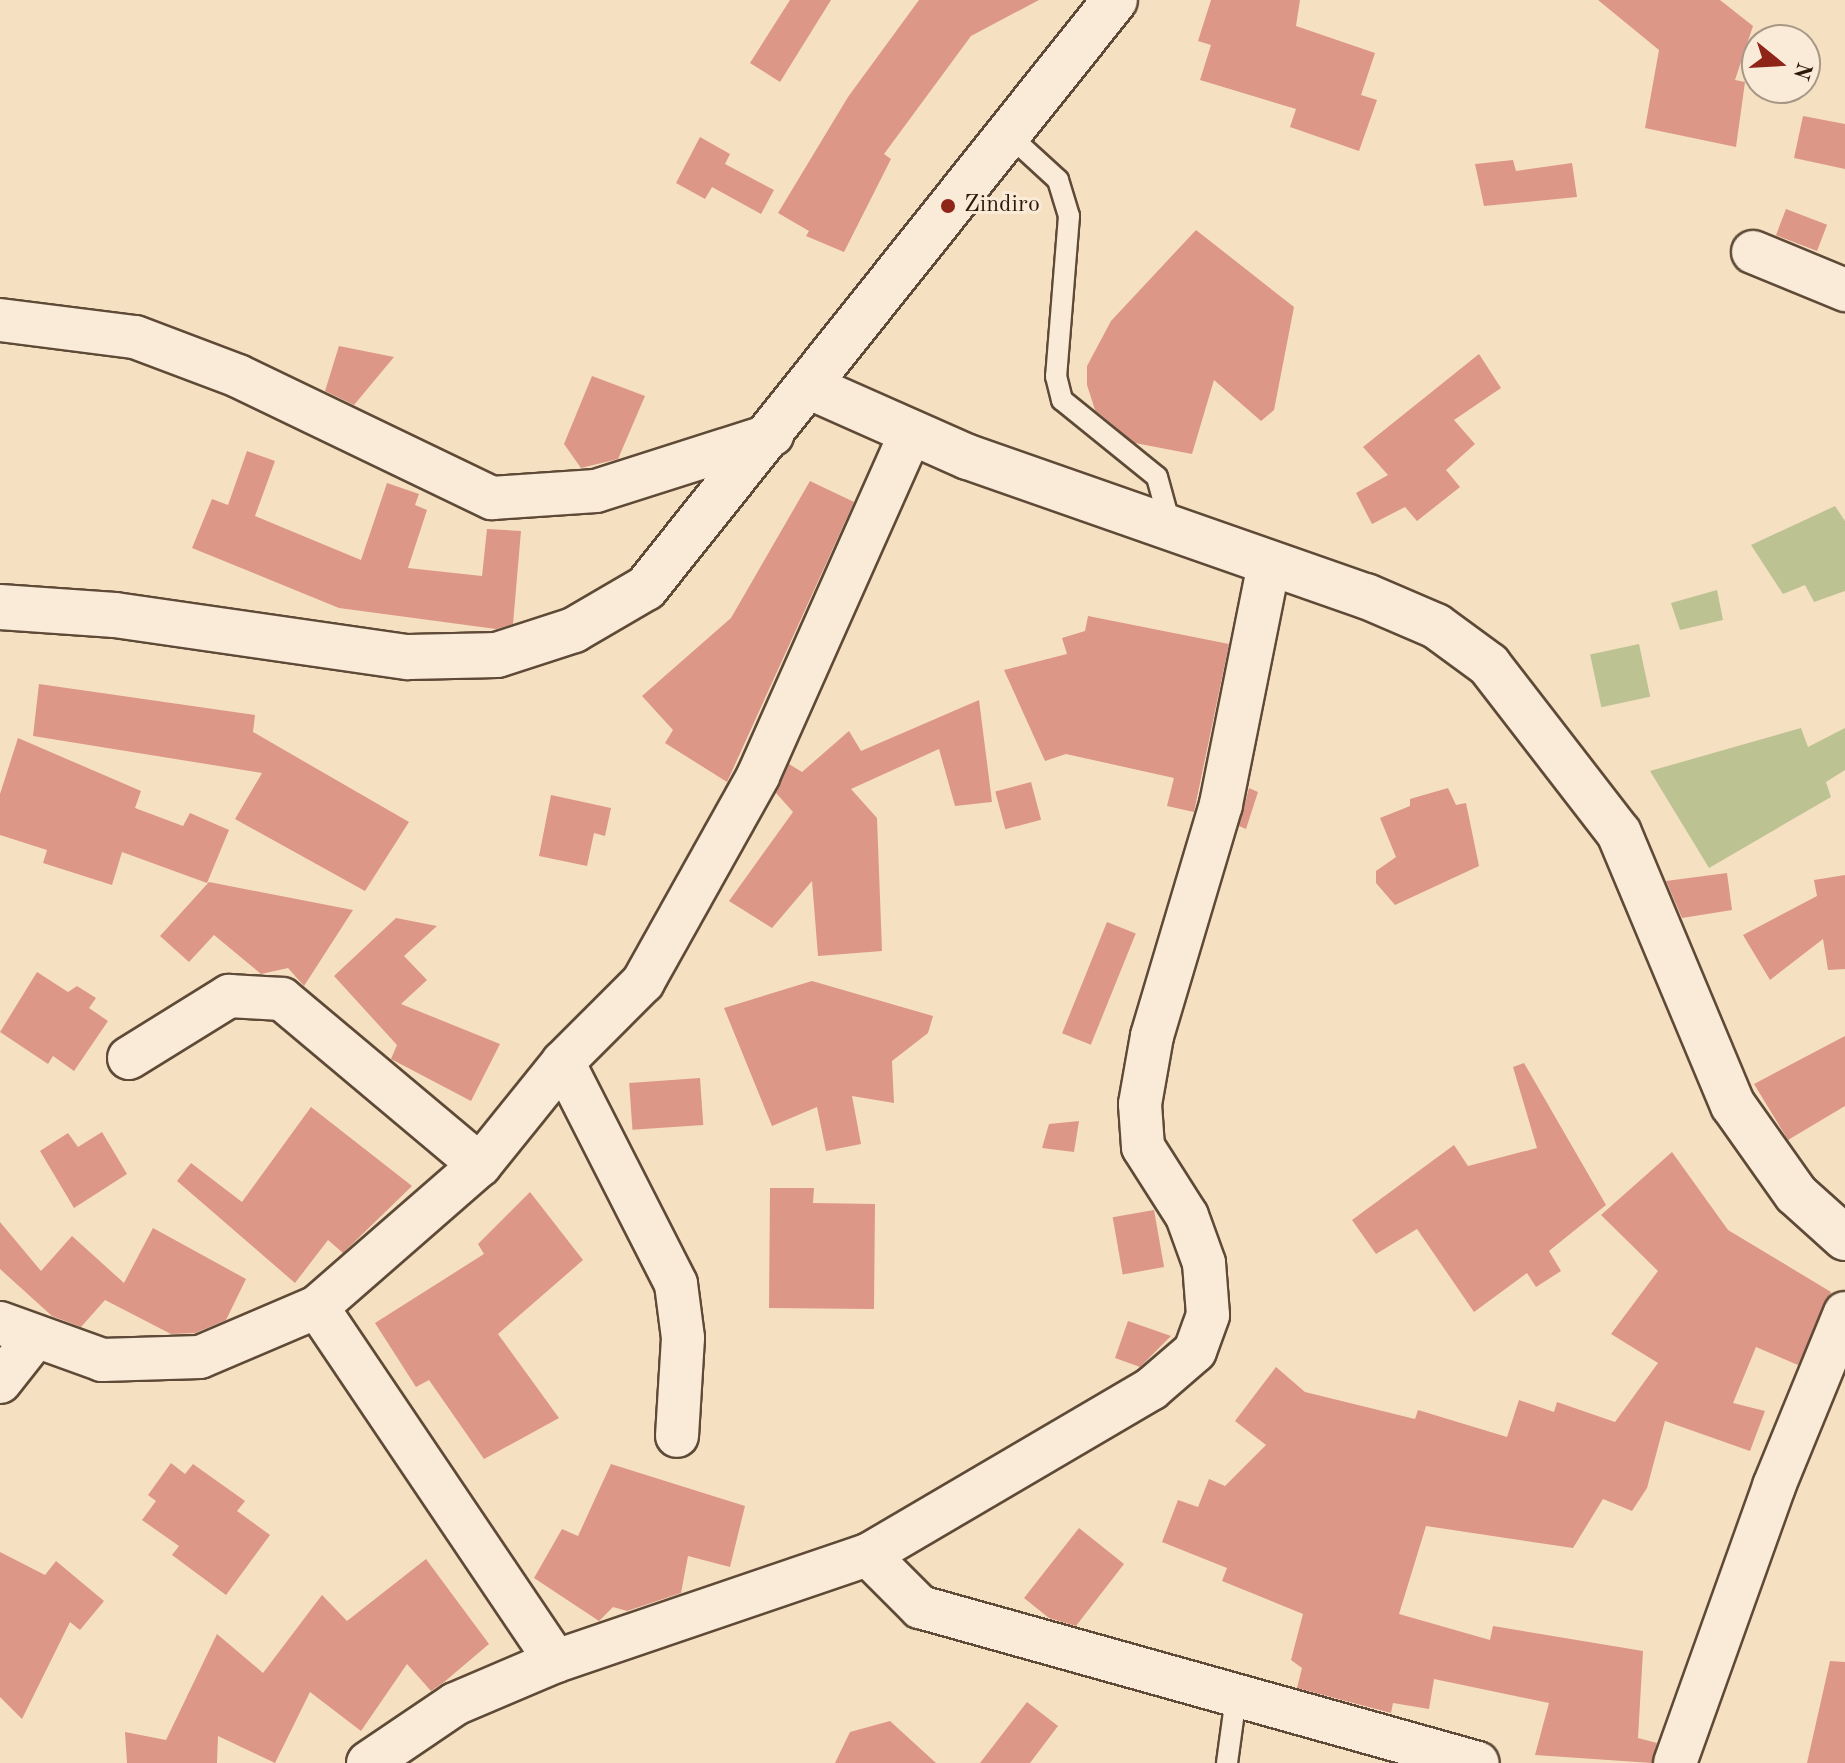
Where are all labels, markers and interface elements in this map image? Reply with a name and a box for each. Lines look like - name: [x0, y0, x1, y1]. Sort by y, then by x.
- north arrow: [1741, 24, 1821, 104]
- text: N: [1789, 59, 1815, 82]
- place label: Zindiro: [964, 192, 1040, 220]
- marker: Zindiro: [939, 197, 957, 215]

